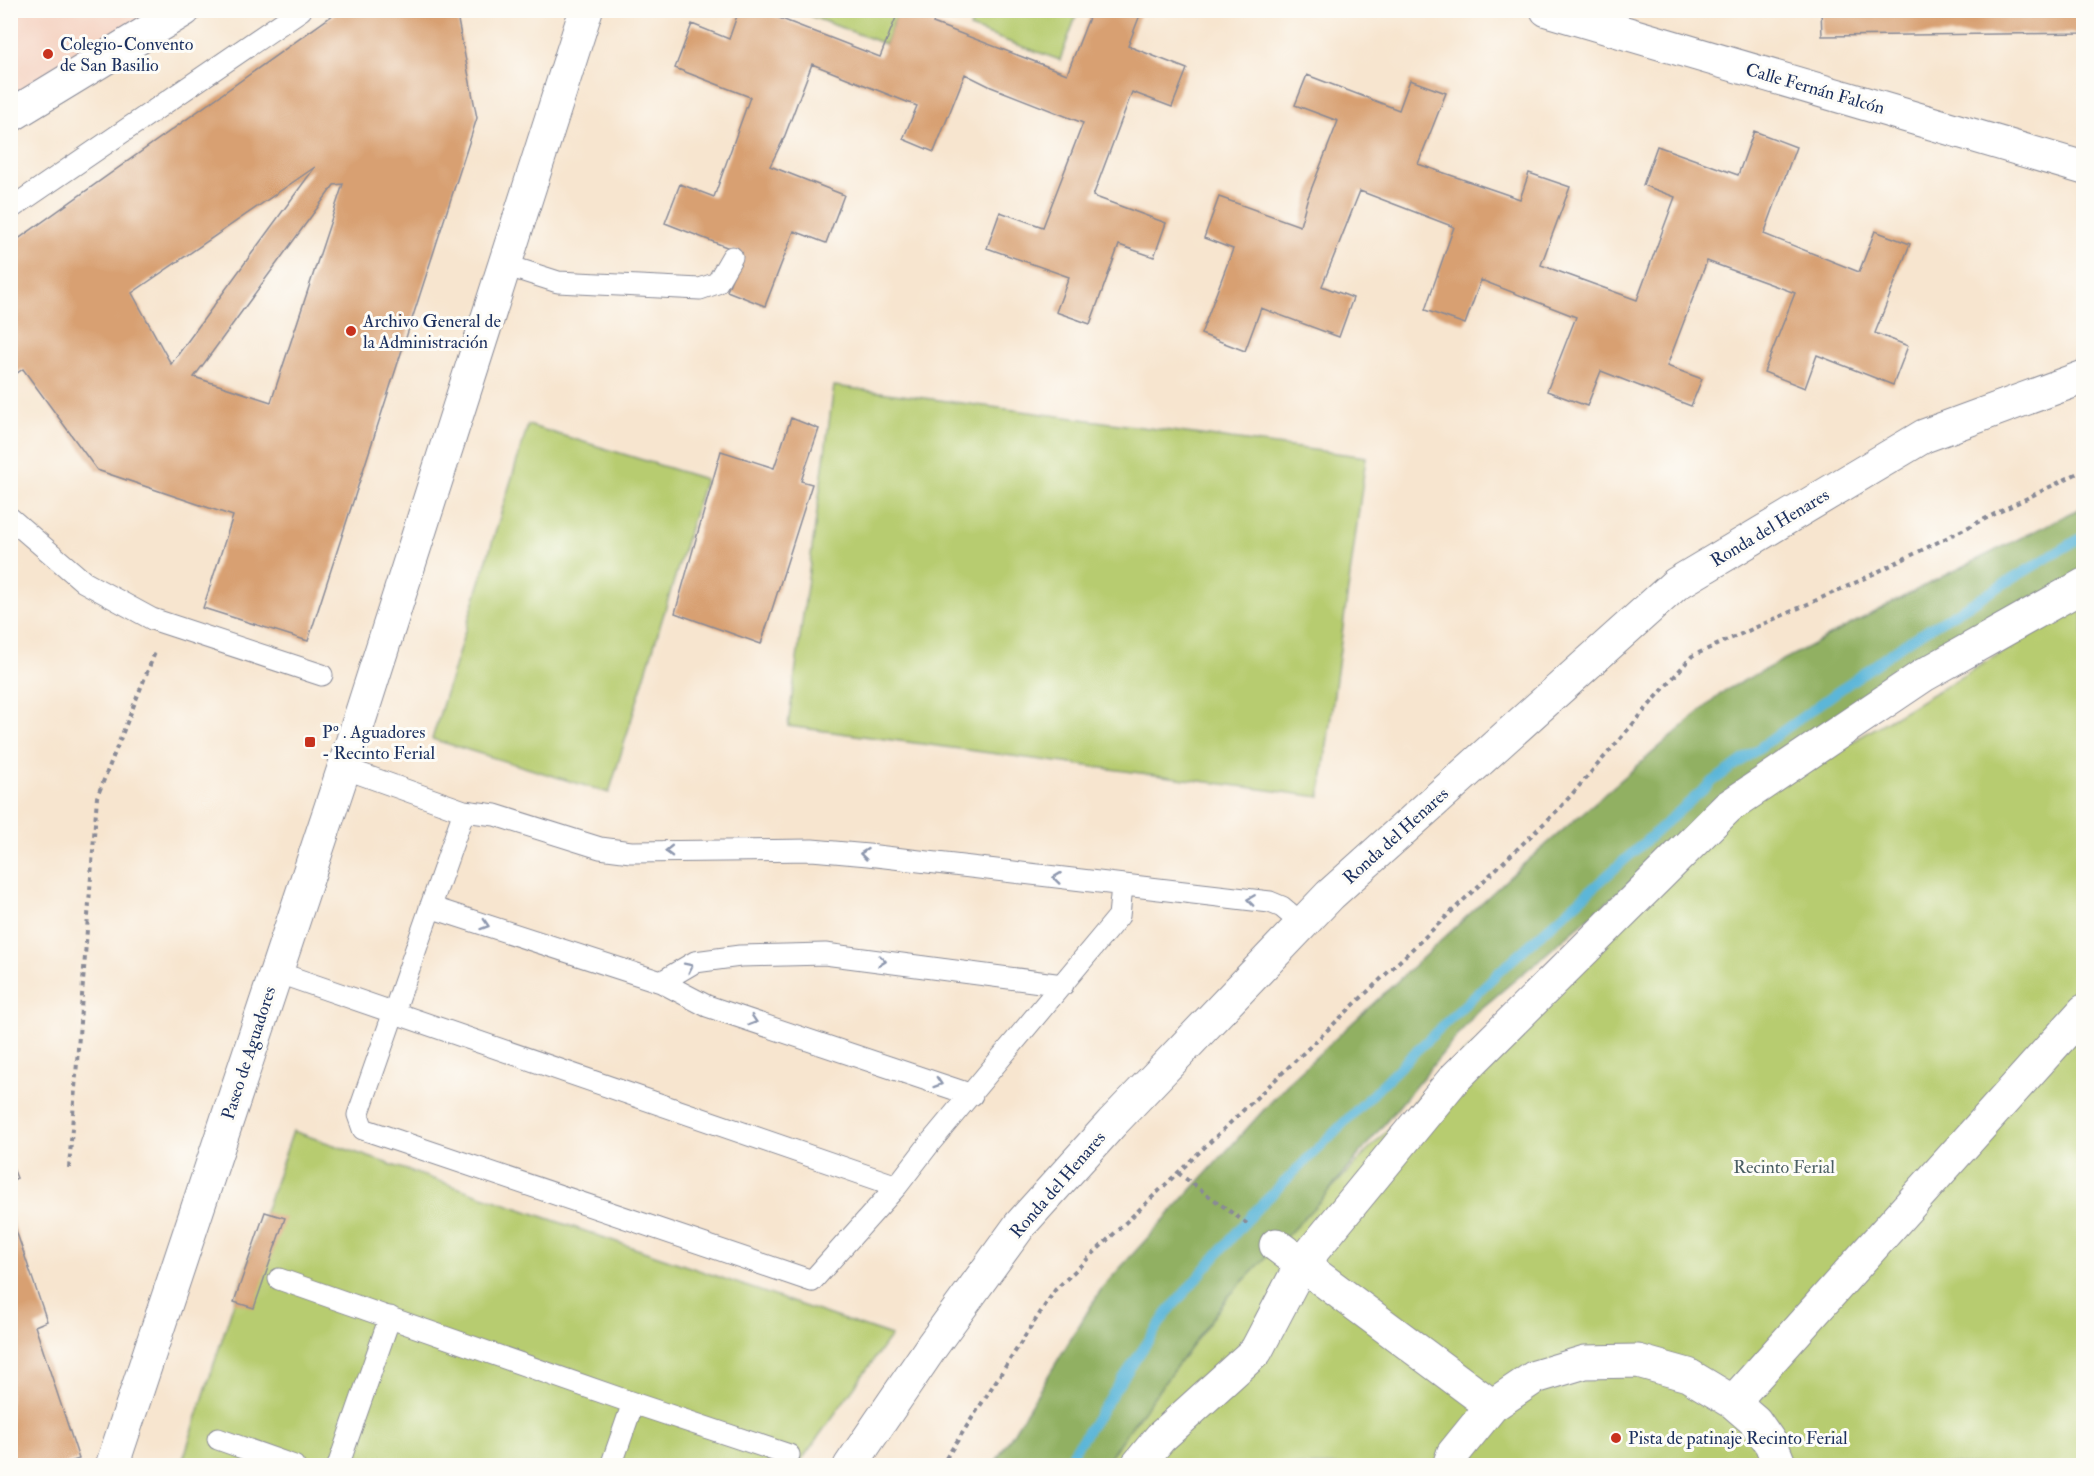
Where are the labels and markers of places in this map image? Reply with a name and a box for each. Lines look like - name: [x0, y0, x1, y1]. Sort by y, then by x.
- place label: Colegio-Convento de San Basilio: [60, 33, 194, 77]
- marker: Colegio-Convento de San Basilio: [41, 47, 55, 61]
- place label: Archivo General de la Administración: [362, 310, 501, 354]
- marker: Archivo General de la Administración: [344, 324, 358, 338]
- place label: Pº . Aguadores - Recinto Ferial: [322, 721, 435, 765]
- marker: Pº . Aguadores - Recinto Ferial: [303, 735, 317, 749]
- place label: Pista de patinaje Recinto Ferial: [1628, 1427, 1848, 1450]
- marker: Pista de patinaje Recinto Ferial: [1609, 1431, 1623, 1445]

